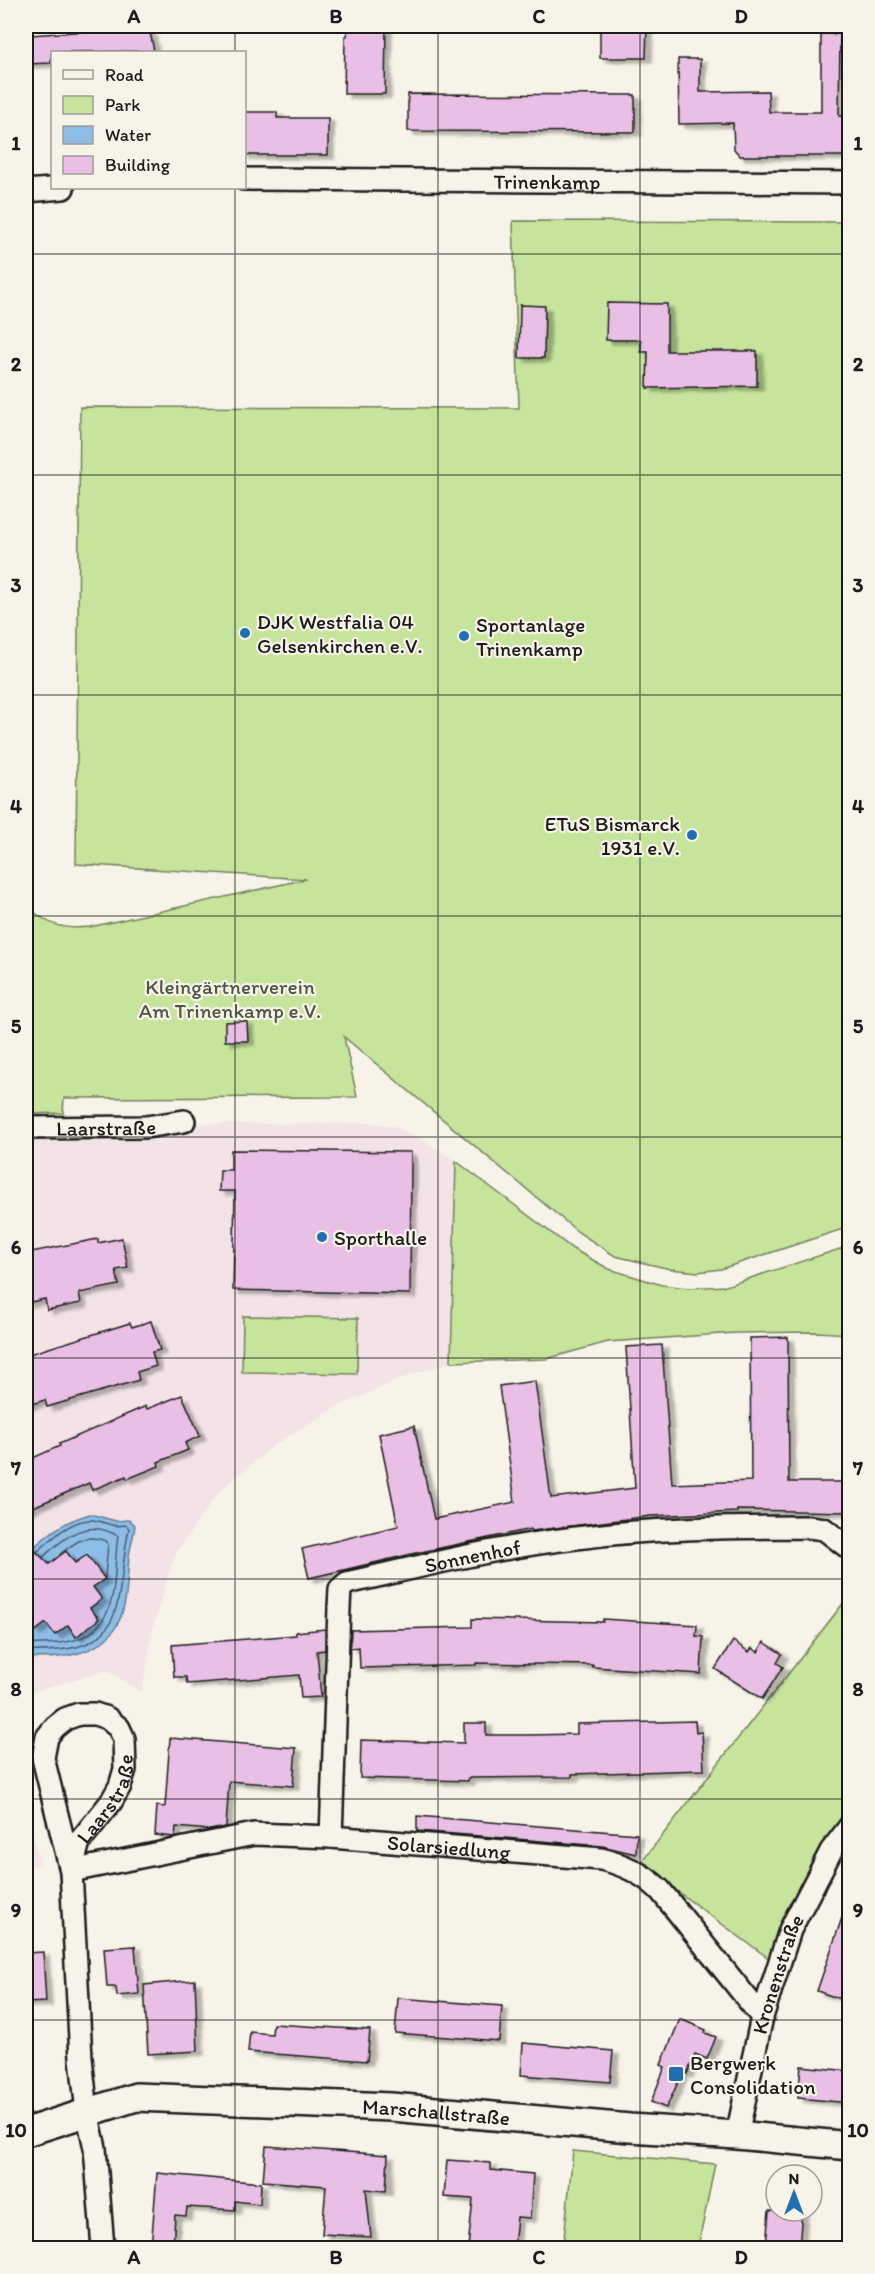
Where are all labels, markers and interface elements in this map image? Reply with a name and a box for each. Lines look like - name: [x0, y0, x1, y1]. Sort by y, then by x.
- text: A: [127, 4, 141, 28]
- text: B: [330, 4, 343, 28]
- text: C: [533, 4, 546, 28]
- text: D: [734, 4, 748, 28]
- legend: [51, 51, 246, 189]
- text: Road: [105, 64, 144, 86]
- text: Park: [105, 94, 140, 116]
- text: Water: [105, 124, 151, 146]
- text: 1: [11, 131, 21, 155]
- text: 1: [853, 131, 863, 155]
- text: Building: [105, 154, 171, 176]
- street label: Trinenkamp: [493, 168, 601, 194]
- text: 2: [11, 352, 22, 376]
- text: 2: [853, 352, 864, 376]
- text: 3: [11, 573, 22, 597]
- text: 3: [853, 573, 864, 597]
- place label: DJK Westfalia 04 Gelsenkirchen e.V.: [257, 609, 423, 658]
- place label: Sportanlage Trinenkamp: [476, 612, 585, 661]
- marker: DJK Westfalia 04 Gelsenkirchen e.V.: [238, 626, 252, 640]
- marker: Sportanlage Trinenkamp: [457, 629, 471, 643]
- text: 4: [10, 794, 22, 818]
- text: 4: [852, 794, 864, 818]
- place label: ETuS Bismarck 1931 e.V.: [545, 811, 680, 860]
- marker: ETuS Bismarck 1931 e.V.: [685, 828, 699, 842]
- park label: Kleingärtnerverein Am Trinenkamp e.V.: [139, 974, 321, 1023]
- text: 5: [11, 1014, 22, 1038]
- text: 5: [853, 1014, 864, 1038]
- street label: Laarstraße: [56, 1113, 158, 1140]
- place label: Sporthalle: [334, 1225, 427, 1250]
- marker: Sporthalle: [315, 1230, 329, 1244]
- text: 6: [11, 1235, 22, 1259]
- text: 6: [853, 1235, 864, 1259]
- text: 7: [10, 1456, 21, 1480]
- text: 7: [852, 1456, 863, 1480]
- street label: Sonnenhof: [422, 1534, 523, 1577]
- text: 8: [11, 1677, 22, 1701]
- text: 8: [853, 1677, 864, 1701]
- street label: Laarstraße: [71, 1754, 138, 1848]
- street label: Solarsiedlung: [386, 1829, 512, 1864]
- text: 9: [11, 1898, 21, 1922]
- text: 9: [853, 1898, 863, 1922]
- street label: Kronenstraße: [746, 1910, 809, 2036]
- place label: Bergwerk Consolidation: [690, 2050, 816, 2099]
- marker: Bergwerk Consolidation: [667, 2065, 685, 2083]
- street label: Marschallstraße: [362, 2093, 511, 2130]
- text: 10: [5, 2118, 27, 2142]
- text: 10: [847, 2118, 869, 2142]
- north arrow: [764, 2163, 824, 2223]
- text: N: [789, 2169, 799, 2188]
- text: A: [127, 2245, 141, 2269]
- text: B: [330, 2245, 343, 2269]
- text: C: [533, 2245, 546, 2269]
- text: D: [734, 2245, 748, 2269]

